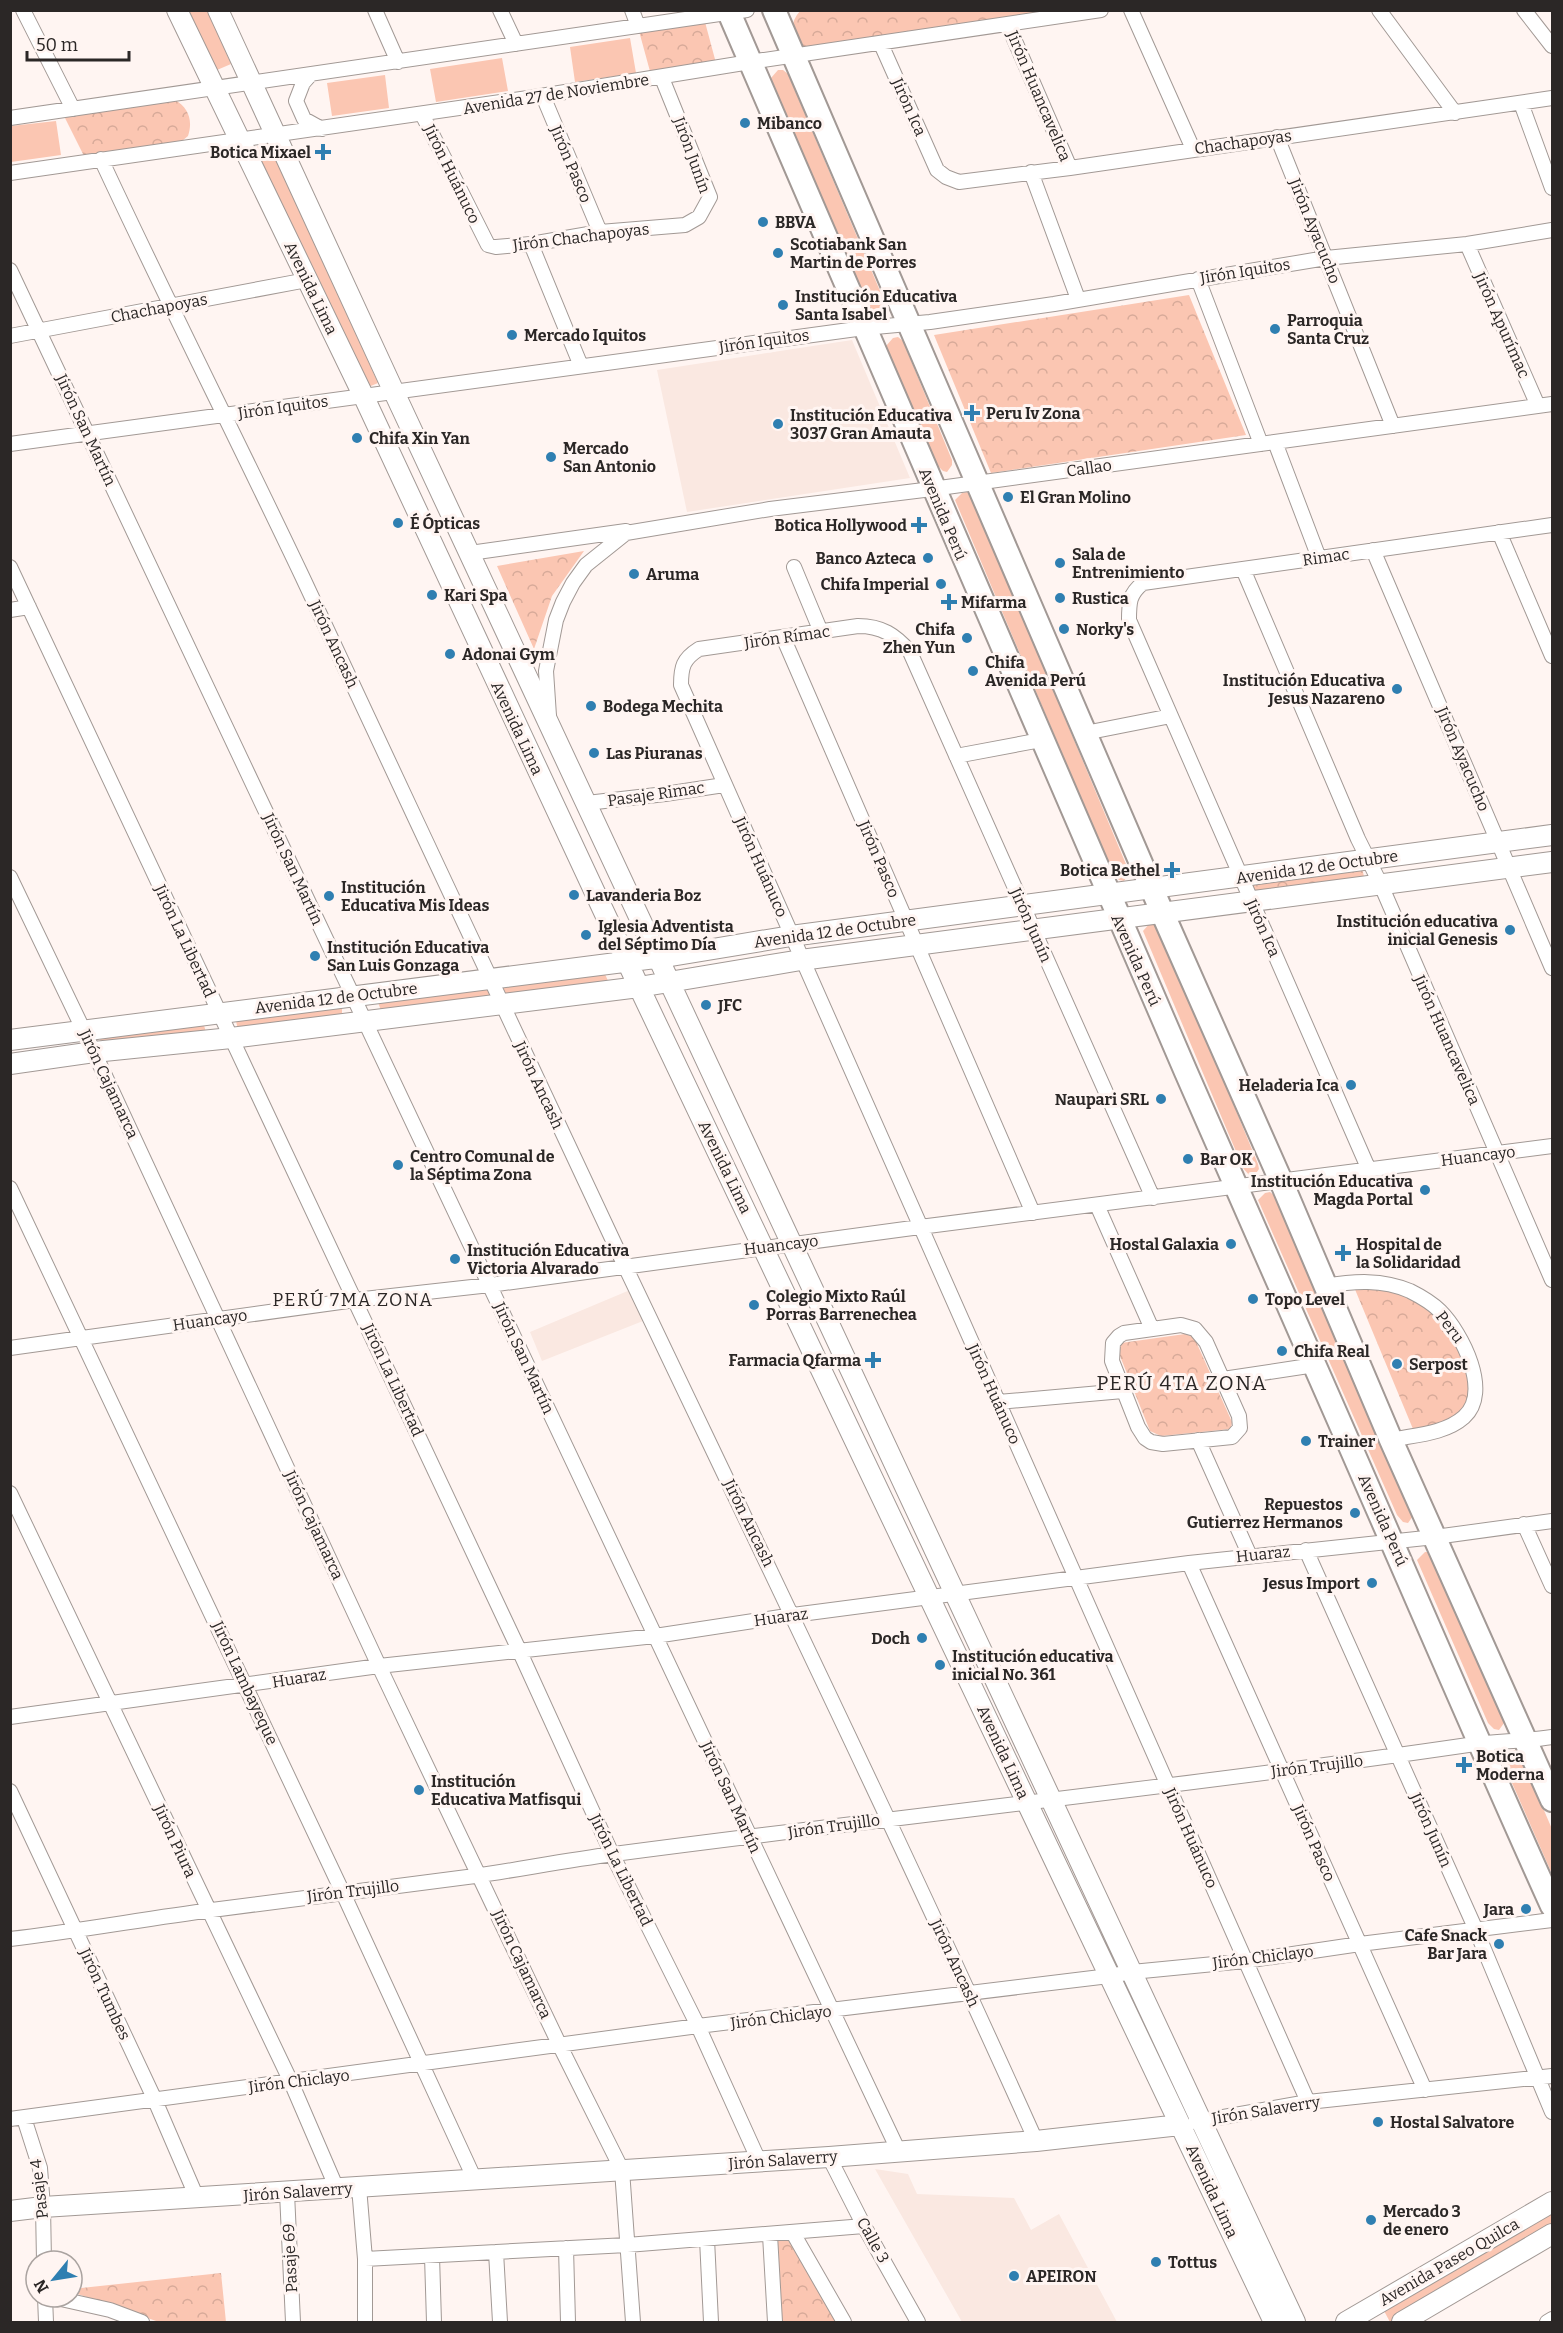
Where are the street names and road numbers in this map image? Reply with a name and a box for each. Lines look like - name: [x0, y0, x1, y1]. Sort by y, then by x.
- street label: Jirón Huancavelica: [1003, 27, 1075, 164]
- street label: Avenida 27 de Noviembre: [462, 70, 650, 118]
- street label: Jirón Ica: [887, 74, 930, 139]
- street label: Jirón Junín: [669, 114, 714, 196]
- street label: Jirón Huánuco: [419, 120, 484, 227]
- street label: Jirón Pasco: [546, 122, 596, 205]
- street label: Chachapoyas: [1193, 126, 1293, 158]
- street label: Jirón Ayacucho: [1285, 175, 1345, 286]
- street label: Jirón Chachapoyas: [511, 219, 650, 255]
- street label: Avenida Lima: [280, 238, 342, 338]
- street label: Jirón Iquitos: [1198, 254, 1291, 288]
- street label: Jirón Apurímac: [1470, 268, 1534, 381]
- street label: Chachapoyas: [109, 289, 209, 327]
- street label: Jirón Iquitos: [717, 325, 810, 357]
- street label: Jirón San Martín: [51, 370, 120, 489]
- street label: Jirón Iquitos: [236, 391, 329, 423]
- street label: Callao: [1065, 455, 1113, 481]
- street label: Avenida Perú: [915, 465, 971, 563]
- street label: Rimac: [1301, 544, 1351, 570]
- street label: Jirón Ancash: [305, 596, 363, 691]
- street label: Jirón Rímac: [742, 622, 831, 653]
- street label: Avenida Lima: [487, 678, 547, 778]
- street label: Jirón Ayacucho: [1432, 703, 1494, 814]
- street label: Pasaje Rimac: [606, 778, 706, 810]
- street label: Jirón San Martín: [258, 809, 327, 928]
- street label: Jirón Huánuco: [730, 813, 792, 920]
- street label: Jirón Pasco: [854, 817, 904, 900]
- street label: Avenida 12 de Octubre: [1235, 846, 1399, 888]
- street label: Jirón La Libertad: [150, 881, 220, 1001]
- street label: Jirón Junín: [1006, 884, 1056, 965]
- street label: Jirón Ica: [1241, 895, 1284, 960]
- street label: Avenida 12 de Octubre: [753, 910, 917, 952]
- street label: Avenida Perú: [1107, 911, 1165, 1009]
- street label: Jirón Huancavelica: [1409, 971, 1484, 1108]
- street label: Avenida 12 de Octubre: [254, 979, 418, 1017]
- street label: Jirón Cajamarca: [75, 1025, 143, 1142]
- street label: Jirón Ancash: [510, 1037, 568, 1132]
- street label: Avenida Lima: [694, 1117, 756, 1217]
- street label: Huancayo: [1440, 1142, 1516, 1170]
- street label: Huancayo: [743, 1231, 819, 1259]
- street label: Jirón San Martín: [489, 1298, 558, 1417]
- street label: Huancayo: [172, 1305, 248, 1335]
- street label: Peru: [1432, 1307, 1468, 1347]
- street label: Jirón La Libertad: [358, 1320, 428, 1440]
- street label: Jirón Huánuco: [963, 1340, 1025, 1447]
- street label: Jirón Cajamarca: [280, 1466, 348, 1583]
- street label: Avenida Perú: [1354, 1471, 1412, 1569]
- street label: Jirón Ancash: [719, 1475, 778, 1570]
- street label: Huaraz: [1235, 1542, 1291, 1566]
- street label: Huaraz: [753, 1604, 810, 1630]
- street label: Jirón Lambayeque: [208, 1617, 282, 1748]
- street label: Huaraz: [271, 1664, 328, 1692]
- street label: Avenida Lima: [973, 1702, 1033, 1802]
- street label: Jirón San Martín: [696, 1737, 765, 1856]
- street label: Jirón Trujillo: [1269, 1751, 1364, 1781]
- street label: Jirón Huánuco: [1160, 1784, 1222, 1891]
- street label: Jirón Junín: [1406, 1789, 1456, 1870]
- street label: Jirón Piura: [149, 1800, 200, 1881]
- street label: Jirón Pasco: [1288, 1801, 1339, 1884]
- street label: Jirón La Libertad: [585, 1810, 657, 1930]
- street label: Jirón Trujillo: [786, 1810, 881, 1842]
- street label: Jirón Trujillo: [305, 1876, 400, 1906]
- street label: Jirón Cajamarca: [488, 1905, 556, 2022]
- street label: Jirón Ancash: [926, 1915, 984, 2010]
- street label: Jirón Chiclayo: [1210, 1941, 1315, 1973]
- street label: Jirón Tumbes: [75, 1944, 135, 2043]
- street label: Jirón Chiclayo: [728, 2001, 833, 2033]
- street label: Jirón Chiclayo: [246, 2065, 351, 2097]
- street label: Jirón Salaverry: [1209, 2092, 1322, 2128]
- street label: Avenida Lima: [1182, 2141, 1242, 2241]
- street label: Jirón Salaverry: [727, 2147, 839, 2173]
- street label: Pasaje 4: [26, 2157, 52, 2220]
- street label: Jirón Salaverry: [242, 2179, 354, 2205]
- street label: Calle 3: [853, 2214, 893, 2266]
- street label: Avenida Paseo Quilca: [1376, 2214, 1522, 2310]
- street label: Pasaje 69: [279, 2223, 301, 2293]

